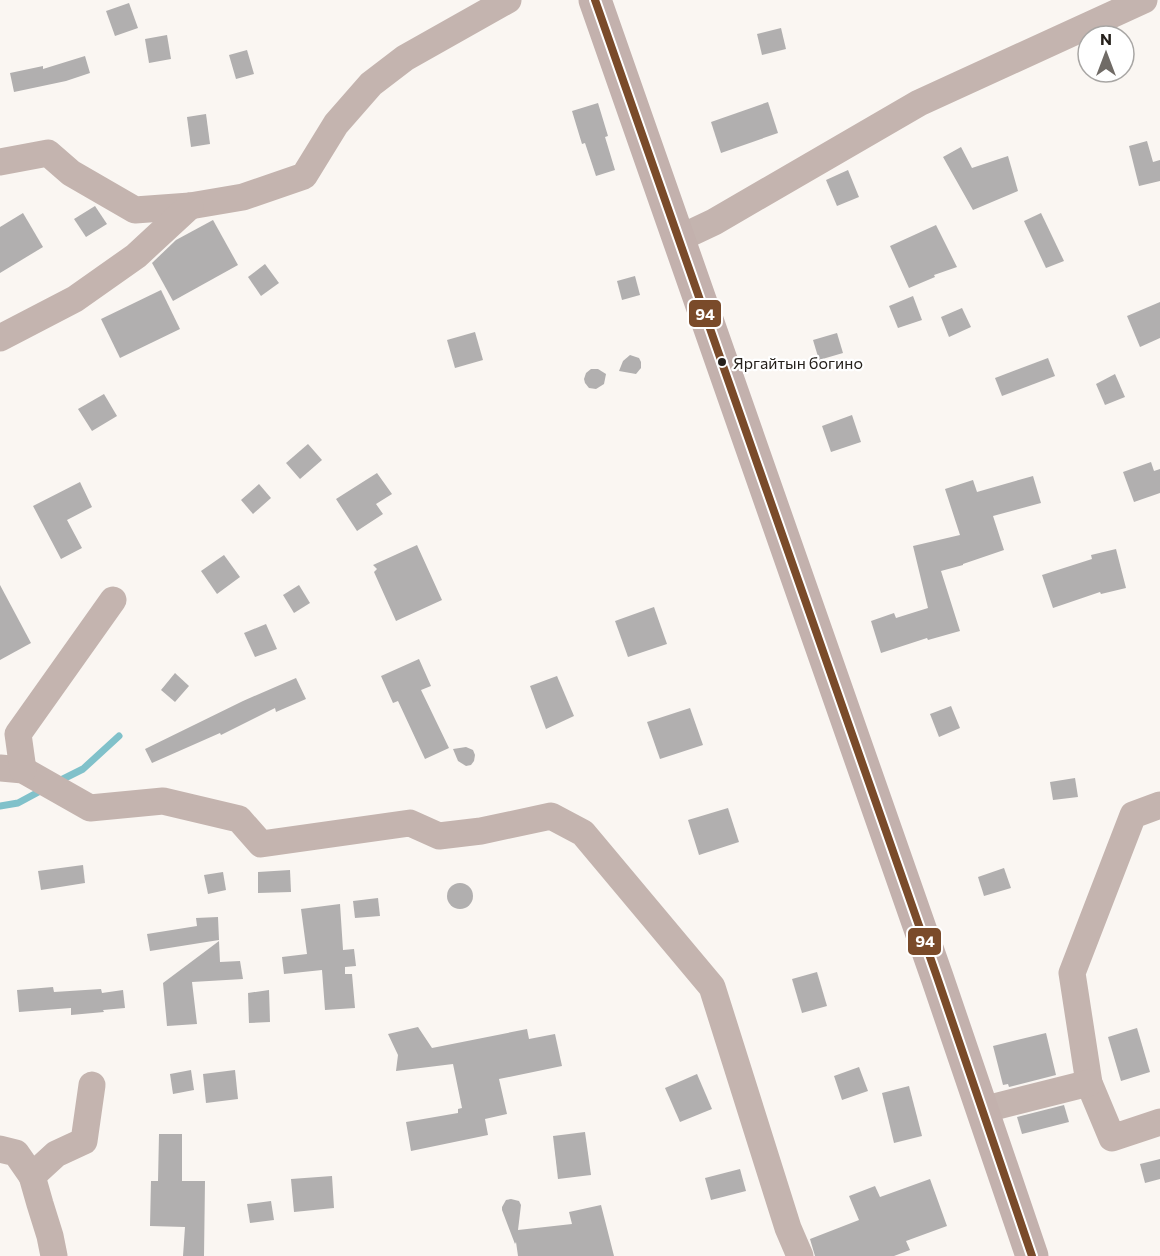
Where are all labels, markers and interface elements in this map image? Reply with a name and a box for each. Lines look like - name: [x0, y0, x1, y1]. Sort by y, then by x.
- north arrow: [1076, 24, 1136, 84]
- text: N: [1100, 29, 1112, 48]
- line badge: 94: [688, 299, 722, 328]
- text: 94: [695, 304, 715, 323]
- place label: Яргайтын богино: [733, 353, 863, 372]
- marker: Яргайтын богино: [716, 356, 728, 368]
- line badge: 94: [907, 927, 942, 956]
- text: 94: [915, 931, 935, 950]

